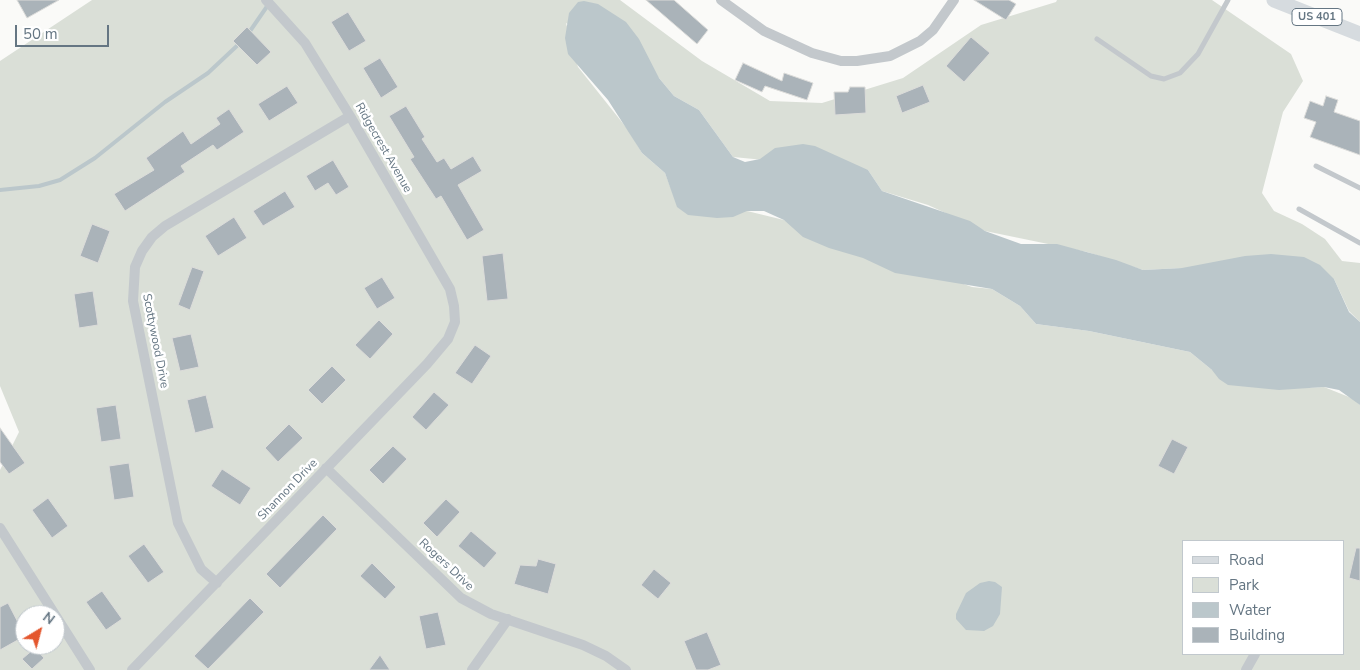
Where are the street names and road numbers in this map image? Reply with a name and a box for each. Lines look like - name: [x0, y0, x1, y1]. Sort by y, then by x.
- road number: US 401: [1292, 8, 1342, 26]
- street label: Ridgecrest Avenue: [351, 101, 415, 195]
- street label: Scottywood Drive: [139, 292, 171, 390]
- street label: Shannon Drive: [255, 457, 321, 523]
- street label: Rogers Drive: [416, 536, 476, 594]

